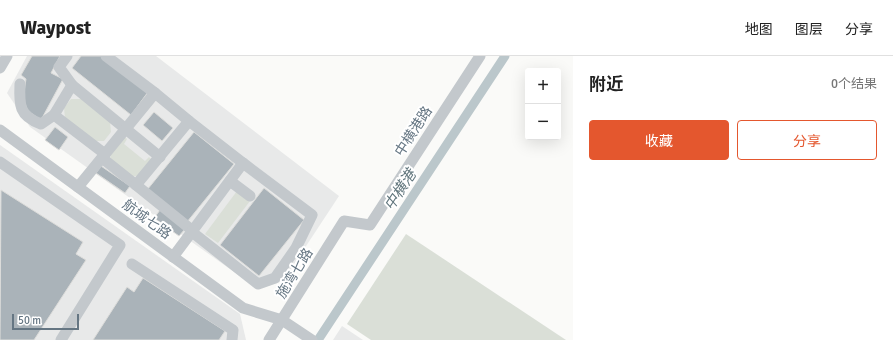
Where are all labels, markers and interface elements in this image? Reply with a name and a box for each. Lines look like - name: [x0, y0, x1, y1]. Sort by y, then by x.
- text: Waypost: [20, 16, 91, 40]
- text: 地图: [745, 21, 773, 38]
- text: 图层: [795, 21, 823, 38]
- text: 分享: [845, 21, 873, 38]
- map controls: [525, 68, 561, 140]
- button: +: [525, 68, 561, 104]
- text: 附近: [589, 74, 623, 95]
- text: 0个结果: [831, 76, 877, 92]
- street label: 中横港路: [391, 103, 436, 159]
- button: −: [525, 104, 561, 140]
- button: 收藏: [589, 120, 729, 160]
- button: 分享: [737, 120, 877, 160]
- water label: 中横港: [380, 165, 421, 214]
- street label: 航城七路: [119, 196, 174, 243]
- street label: 施湾七路: [272, 245, 316, 302]
- scale bar: [12, 312, 79, 331]
- text: 50 m: [18, 314, 41, 327]

